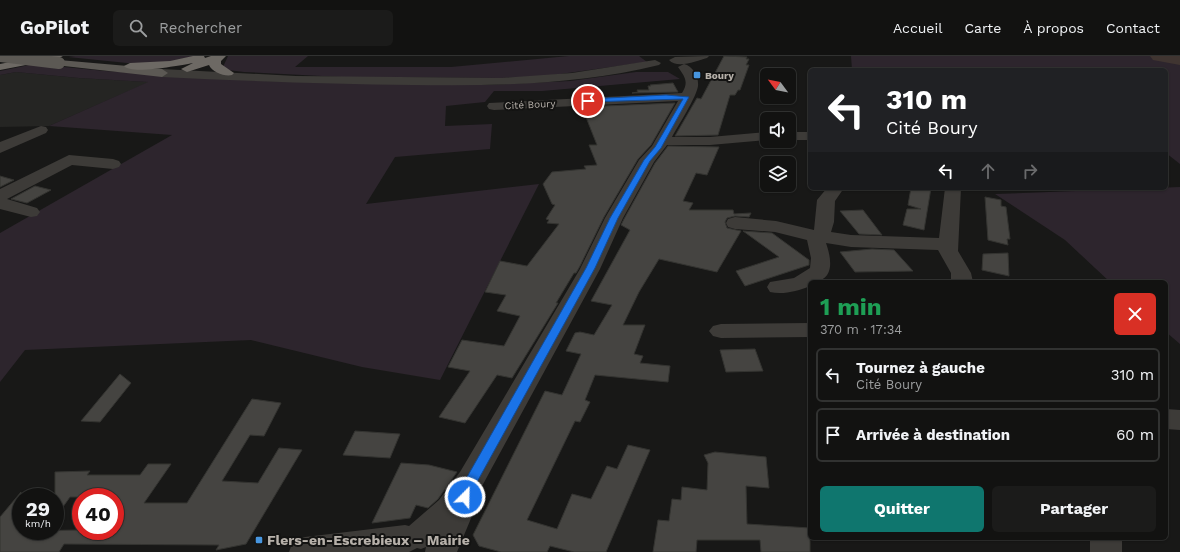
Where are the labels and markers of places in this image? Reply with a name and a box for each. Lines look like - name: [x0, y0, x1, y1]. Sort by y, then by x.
- marker: Boury: [692, 70, 702, 80]
- place label: Boury: [705, 70, 734, 81]
- pin: [571, 84, 605, 118]
- place label: Flers-en-Escrebieux – Mairie: [267, 532, 470, 548]
- marker: Flers-en-Escrebieux – Mairie: [254, 535, 264, 545]

